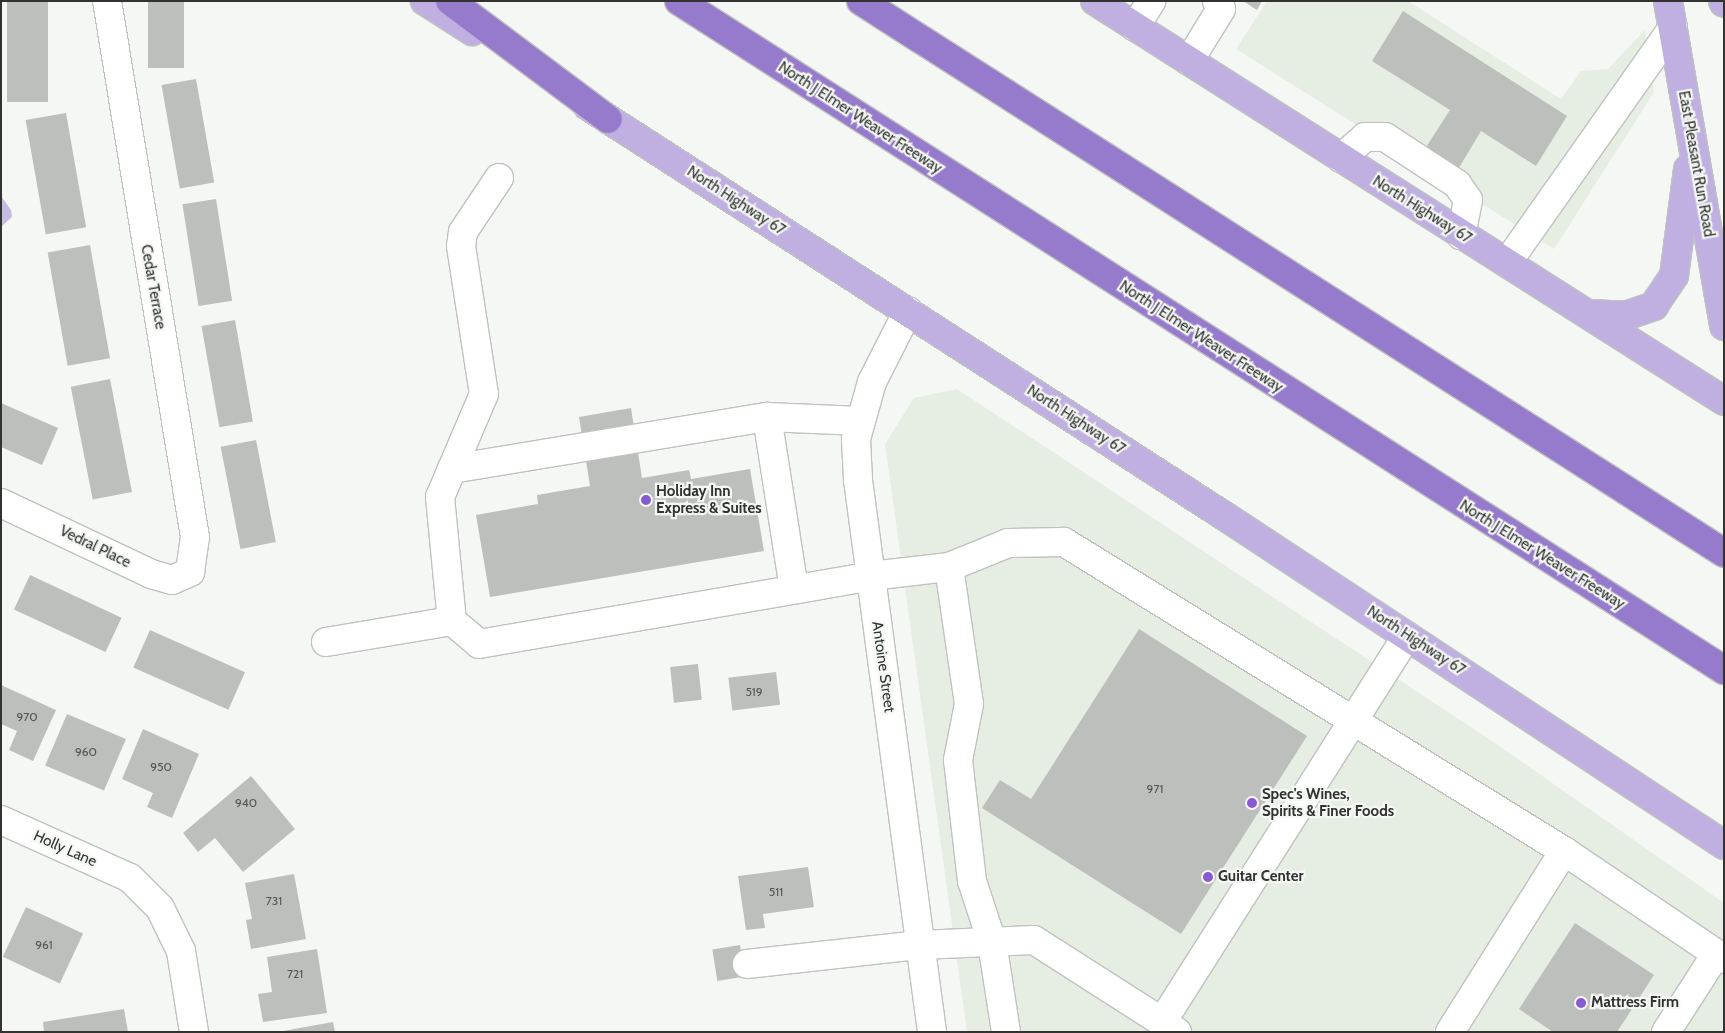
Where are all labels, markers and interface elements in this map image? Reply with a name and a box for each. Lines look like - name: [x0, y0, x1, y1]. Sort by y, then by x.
- street label: North J Elmer Weaver Freeway: [775, 58, 945, 178]
- street label: East Pleasant Run Road: [1674, 89, 1718, 239]
- street label: North Highway 67: [683, 163, 789, 239]
- street label: North Highway 67: [1369, 172, 1475, 248]
- street label: Cedar Terrace: [137, 243, 169, 331]
- street label: North J Elmer Weaver Freeway: [1116, 277, 1286, 397]
- street label: North Highway 67: [1023, 382, 1129, 458]
- place label: Holiday Inn Express & Suites: [656, 482, 762, 517]
- marker: Holiday Inn Express & Suites: [640, 494, 652, 506]
- street label: North J Elmer Weaver Freeway: [1456, 497, 1628, 613]
- street label: Vedral Place: [57, 522, 133, 572]
- street label: North Highway 67: [1363, 603, 1469, 679]
- street label: Antoine Street: [868, 620, 898, 714]
- house number: 519: [745, 685, 763, 699]
- house number: 970: [16, 710, 38, 724]
- house number: 960: [75, 745, 97, 759]
- house number: 950: [150, 760, 172, 774]
- house number: 971: [1147, 782, 1163, 796]
- place label: Spec's Wines, Spirits & Finer Foods: [1262, 785, 1394, 820]
- house number: 940: [235, 796, 257, 810]
- marker: Spec's Wines, Spirits & Finer Foods: [1246, 797, 1258, 809]
- street label: Holly Lane: [31, 827, 99, 871]
- place label: Guitar Center: [1218, 868, 1303, 886]
- marker: Guitar Center: [1202, 871, 1214, 883]
- house number: 511: [769, 885, 783, 899]
- house number: 731: [266, 894, 282, 908]
- house number: 961: [35, 938, 53, 952]
- house number: 721: [287, 967, 303, 981]
- place label: Mattress Firm: [1591, 994, 1679, 1012]
- marker: Mattress Firm: [1575, 997, 1587, 1009]

